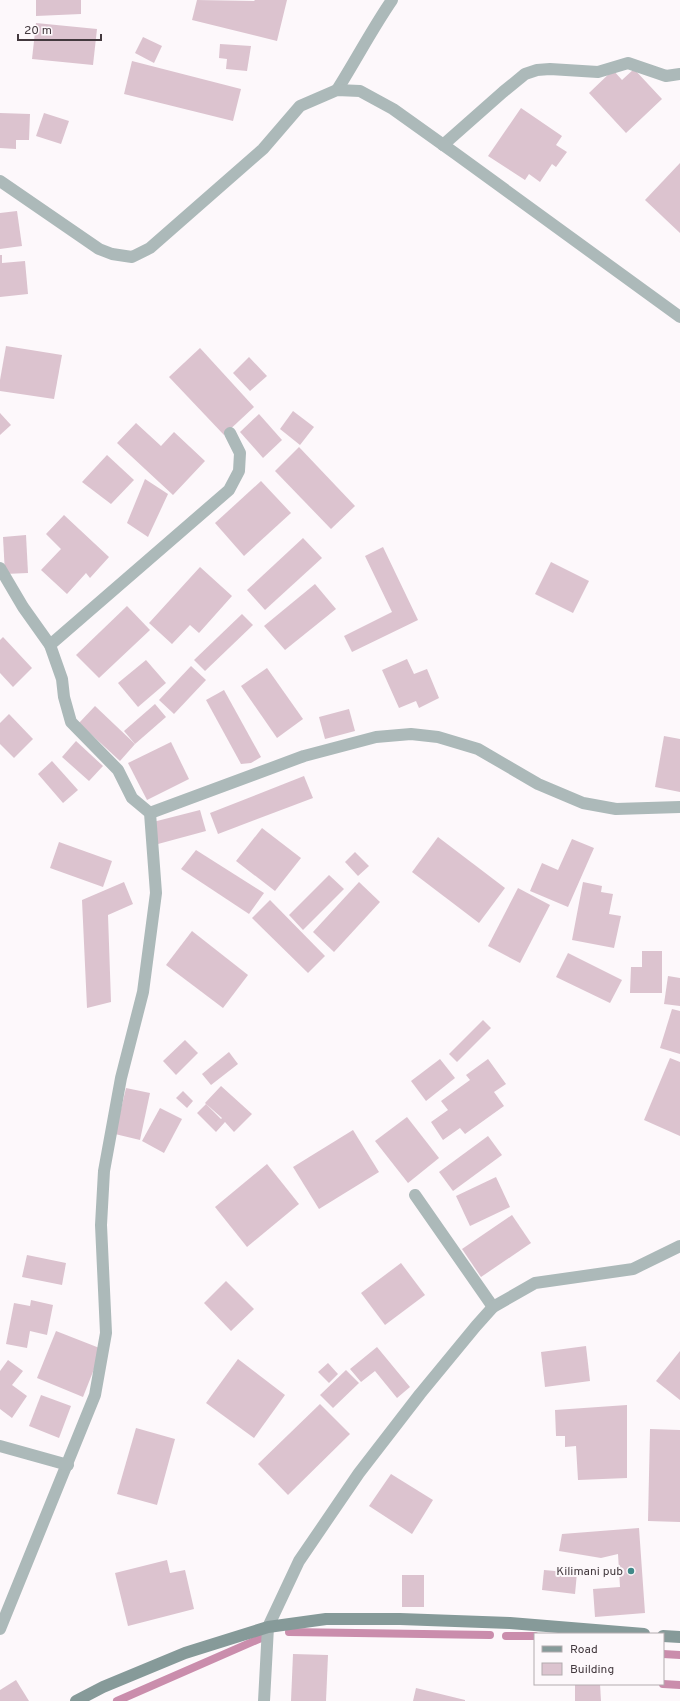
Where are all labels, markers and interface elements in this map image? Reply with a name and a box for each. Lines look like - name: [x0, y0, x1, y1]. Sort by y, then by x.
- scale bar: [18, 16, 101, 42]
- text: 20 m: [24, 23, 52, 39]
- place label: Kilimani pub: [556, 1564, 623, 1580]
- marker: Kilimani pub: [626, 1566, 636, 1576]
- legend: [534, 1633, 664, 1685]
- text: Road: [570, 1642, 598, 1658]
- text: Building: [570, 1662, 614, 1678]

